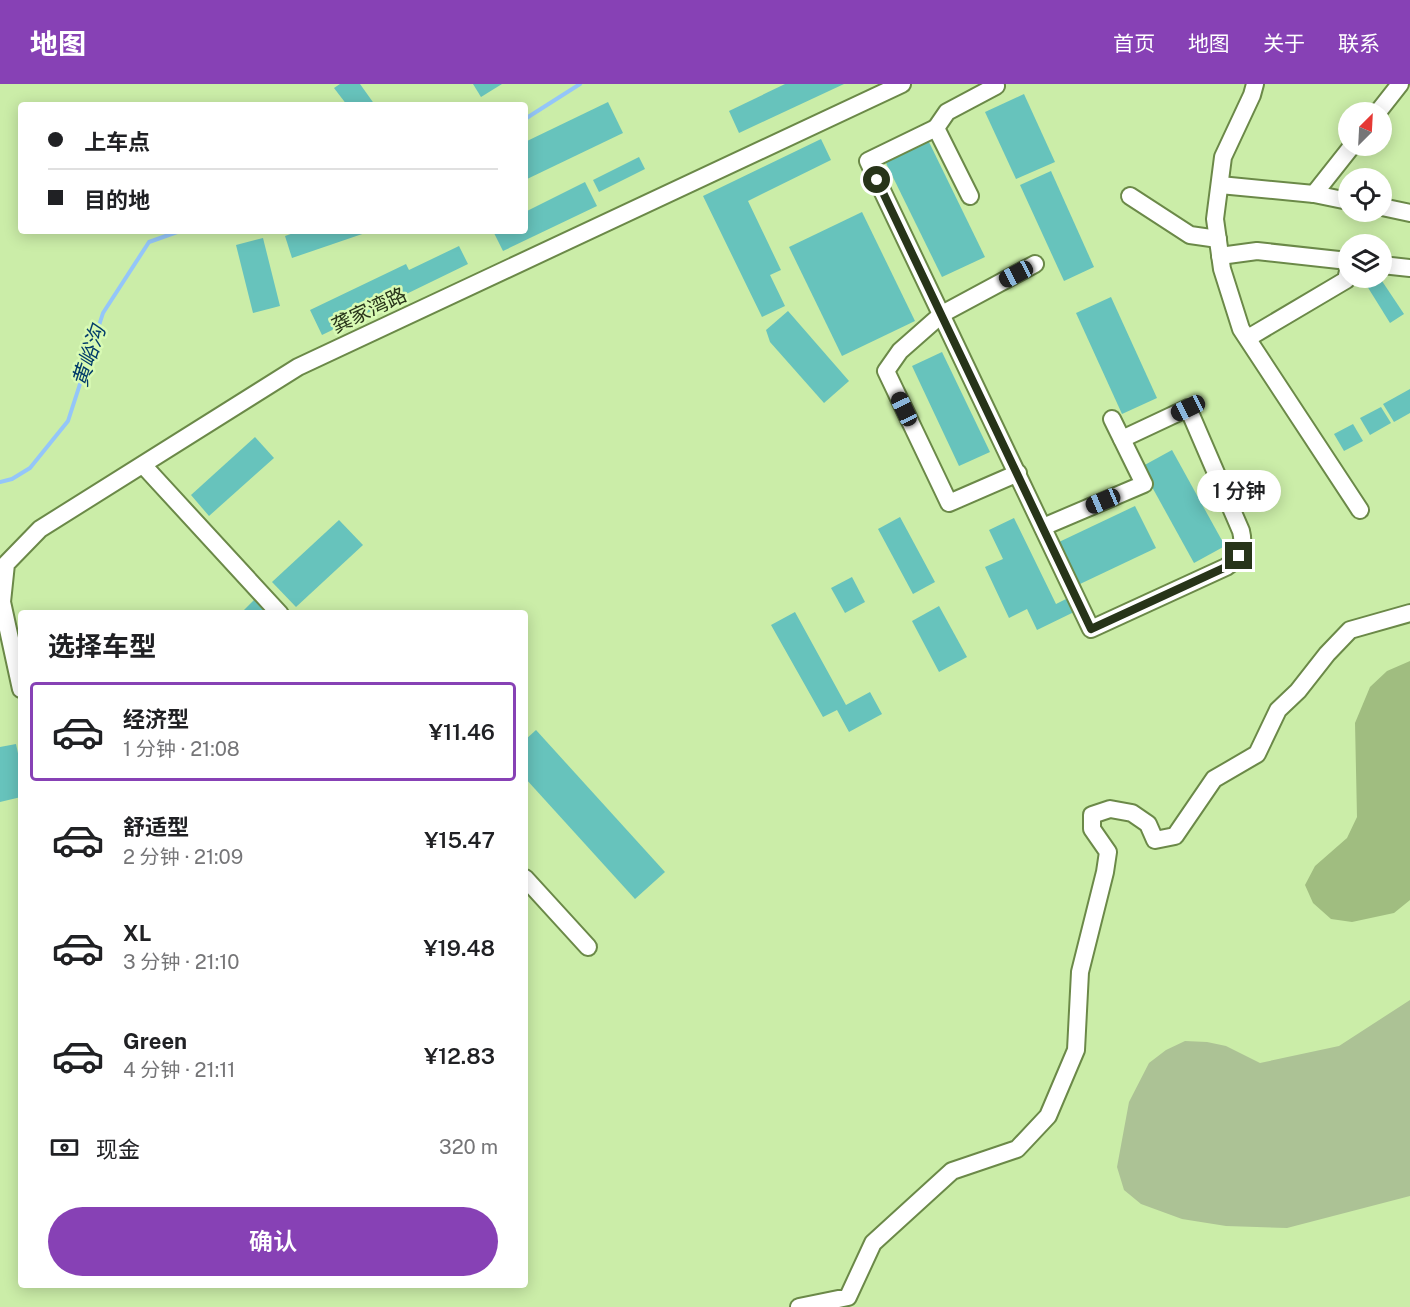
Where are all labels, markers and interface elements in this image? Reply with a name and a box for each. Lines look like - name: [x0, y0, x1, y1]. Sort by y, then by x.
- text: 地图: [30, 27, 86, 60]
- text: 首页: [1113, 31, 1155, 56]
- text: 地图: [1188, 31, 1230, 56]
- text: 关于: [1263, 31, 1305, 56]
- text: 联系: [1338, 31, 1380, 56]
- north arrow: [1338, 102, 1392, 156]
- map controls: [1338, 102, 1392, 288]
- text: 上车点: [84, 129, 150, 155]
- route start: [863, 166, 890, 193]
- button: locate: [1338, 168, 1392, 222]
- text: 目的地: [84, 187, 150, 213]
- button: layers: [1338, 234, 1392, 288]
- car: [996, 258, 1036, 290]
- street label: 龚家湾路: [328, 282, 410, 338]
- water label: 黄峪沟: [67, 320, 111, 390]
- car: [888, 389, 920, 429]
- car: [1168, 392, 1208, 424]
- callout: 1 分钟: [1197, 469, 1281, 511]
- text: 1 分钟: [1212, 479, 1266, 503]
- car: [1083, 486, 1123, 516]
- route end: [1225, 542, 1252, 569]
- text: 选择车型: [48, 630, 156, 662]
- icon: car: [51, 705, 105, 759]
- text: 经济型: [123, 706, 189, 732]
- text: ¥11.46: [429, 719, 495, 745]
- text: 1 分钟 · 21:08: [123, 737, 240, 761]
- icon: car: [51, 813, 105, 867]
- text: 舒适型: [123, 814, 189, 840]
- text: ¥15.47: [424, 827, 495, 853]
- text: 2 分钟 · 21:09: [123, 845, 243, 869]
- text: XL: [123, 920, 151, 946]
- icon: car: [51, 921, 105, 975]
- text: ¥19.48: [424, 935, 495, 961]
- text: 3 分钟 · 21:10: [123, 950, 240, 974]
- text: Green: [123, 1028, 187, 1054]
- icon: car: [51, 1029, 105, 1083]
- text: ¥12.83: [424, 1043, 495, 1069]
- text: 4 分钟 · 21:11: [123, 1058, 235, 1082]
- icon: cash: [48, 1131, 81, 1164]
- text: 320 m: [439, 1135, 498, 1159]
- text: 现金: [96, 1136, 140, 1162]
- button: 确认: [48, 1207, 498, 1276]

